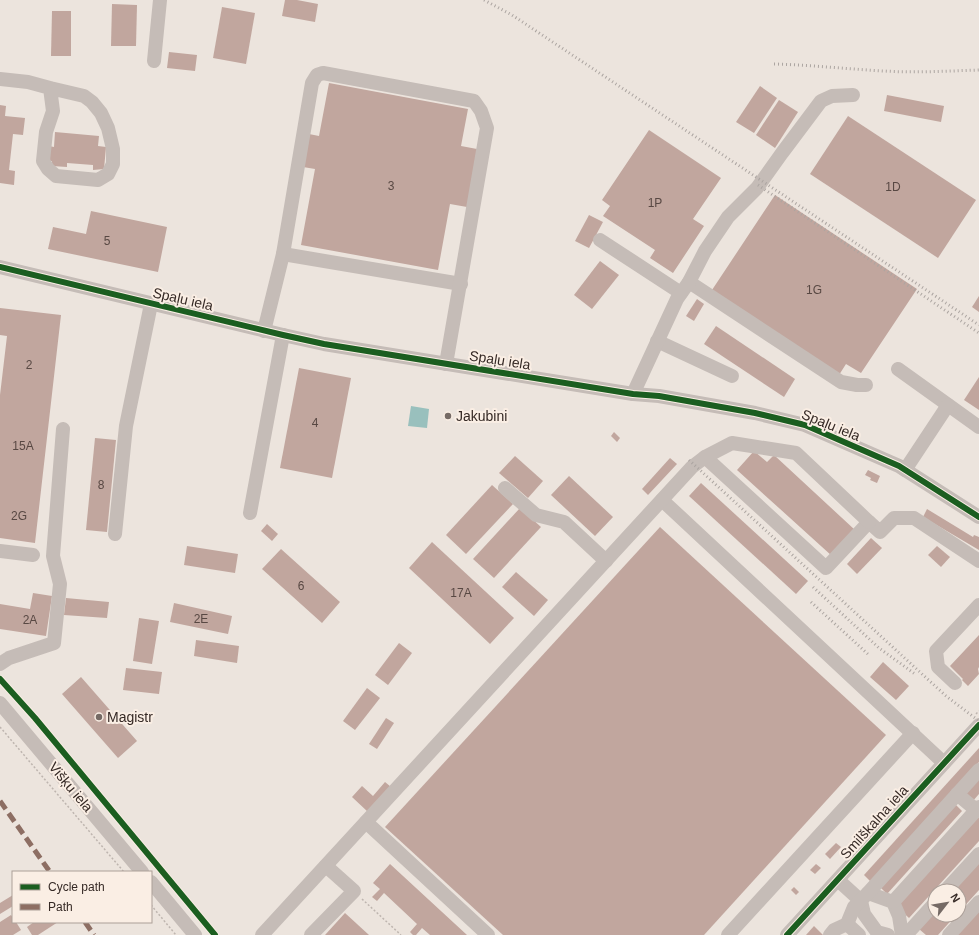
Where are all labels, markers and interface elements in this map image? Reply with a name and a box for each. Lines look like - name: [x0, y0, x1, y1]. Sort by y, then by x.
- house number: 3: [388, 179, 395, 193]
- house number: 1D: [885, 180, 901, 194]
- house number: 1P: [648, 196, 662, 210]
- house number: 5: [104, 234, 111, 248]
- house number: 1G: [806, 283, 822, 297]
- street label: Spaļu iela: [151, 284, 215, 314]
- street label: Spaļu iela: [468, 347, 532, 373]
- house number: 2: [26, 358, 33, 372]
- street label: Spaļu iela: [799, 406, 863, 444]
- place label: Jakubini: [456, 408, 507, 424]
- marker: Jakubini: [443, 411, 453, 421]
- house number: 4: [312, 416, 319, 430]
- house number: 15A: [12, 439, 34, 453]
- house number: 8: [98, 478, 105, 492]
- house number: 2G: [11, 509, 27, 523]
- house number: 6: [298, 579, 305, 593]
- house number: 17A: [450, 586, 472, 600]
- house number: 2E: [194, 612, 208, 626]
- house number: 2A: [23, 613, 37, 627]
- place label: Magistr: [107, 709, 153, 725]
- marker: Magistr: [94, 712, 104, 722]
- street label: Višķu iela: [46, 759, 96, 815]
- street label: Smilškalna iela: [837, 782, 911, 862]
- legend: [12, 871, 152, 923]
- text: Cycle path: [48, 880, 105, 894]
- north arrow: [927, 883, 967, 923]
- text: N: [948, 891, 963, 904]
- text: Path: [48, 900, 73, 914]

